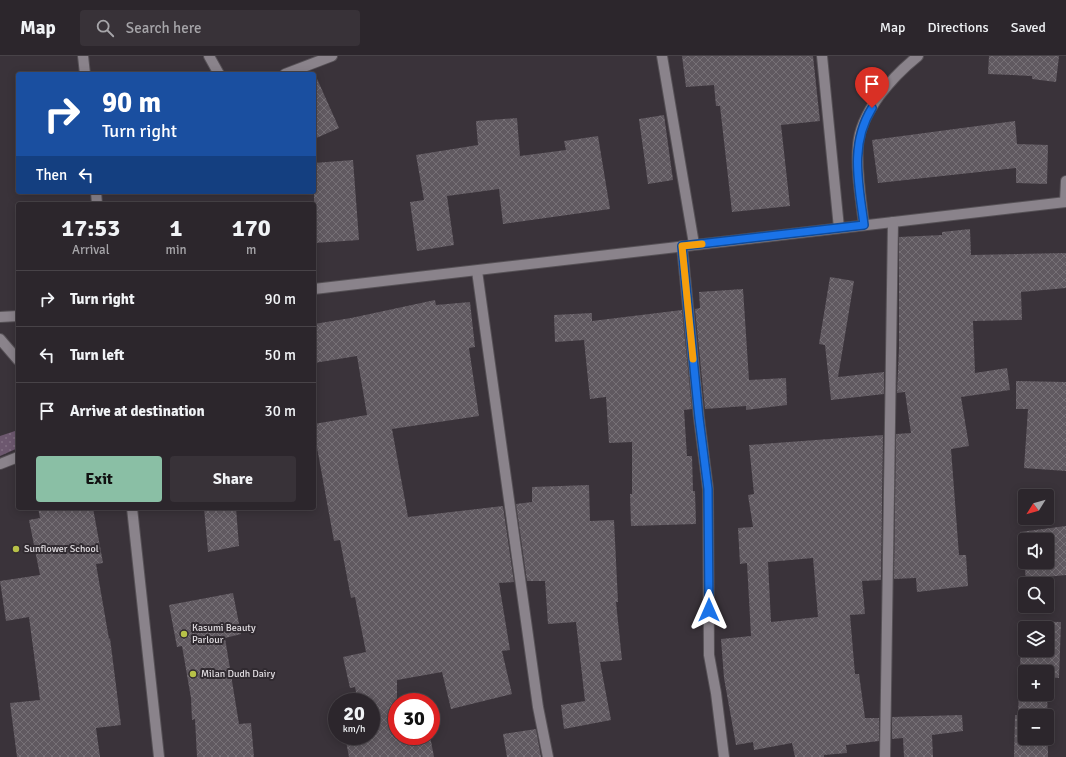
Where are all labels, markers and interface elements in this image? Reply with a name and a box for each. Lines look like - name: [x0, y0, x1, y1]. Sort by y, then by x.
- search box: [80, 10, 360, 46]
- text: Map: [20, 16, 56, 40]
- icon: search: [94, 17, 116, 39]
- text: Search here: [126, 19, 201, 37]
- text: Map: [880, 19, 906, 36]
- text: Directions: [928, 19, 989, 36]
- text: Saved: [1011, 19, 1046, 36]
- pin: [855, 67, 889, 108]
- icon: arrive: [861, 73, 883, 95]
- text: 90 m: [102, 86, 161, 120]
- icon: right: [36, 88, 88, 140]
- text: Turn right: [102, 120, 177, 142]
- icon: left: [75, 164, 97, 186]
- text: Then: [36, 166, 67, 184]
- text: 17:53: [61, 213, 120, 243]
- text: 1: [170, 213, 182, 243]
- text: 170: [232, 213, 271, 243]
- text: Arrival: [72, 242, 109, 258]
- text: min: [166, 242, 187, 258]
- text: m: [246, 242, 256, 258]
- icon: right: [36, 288, 58, 310]
- text: Turn right: [70, 290, 135, 308]
- text: 90 m: [265, 290, 296, 308]
- icon: left: [36, 344, 58, 366]
- text: Turn left: [70, 346, 124, 364]
- text: 50 m: [265, 346, 296, 364]
- icon: arrive: [36, 400, 58, 422]
- text: Arrive at destination: [70, 402, 205, 420]
- text: 30 m: [265, 402, 296, 420]
- button: Exit: [36, 456, 162, 502]
- button: Share: [170, 456, 296, 502]
- north arrow: [1018, 489, 1054, 525]
- map controls: [1018, 489, 1054, 745]
- button: sound: [1018, 533, 1054, 569]
- place label: Sunflower School: [24, 543, 99, 555]
- marker: Sunflower School: [11, 544, 21, 554]
- button: search: [1018, 577, 1054, 613]
- position arrow: [688, 589, 730, 631]
- button: layers: [1018, 621, 1054, 657]
- place label: Kasumi Beauty Parlour: [192, 622, 256, 646]
- marker: Kasumi Beauty Parlour: [179, 629, 189, 639]
- button: +: [1018, 665, 1054, 701]
- place label: Milan Dudh Dairy: [201, 668, 275, 680]
- marker: Milan Dudh Dairy: [188, 669, 198, 679]
- speed limit sign: 30: [388, 693, 440, 745]
- text: 20: [343, 701, 365, 726]
- button: −: [1018, 709, 1054, 745]
- text: km/h: [343, 723, 365, 735]

